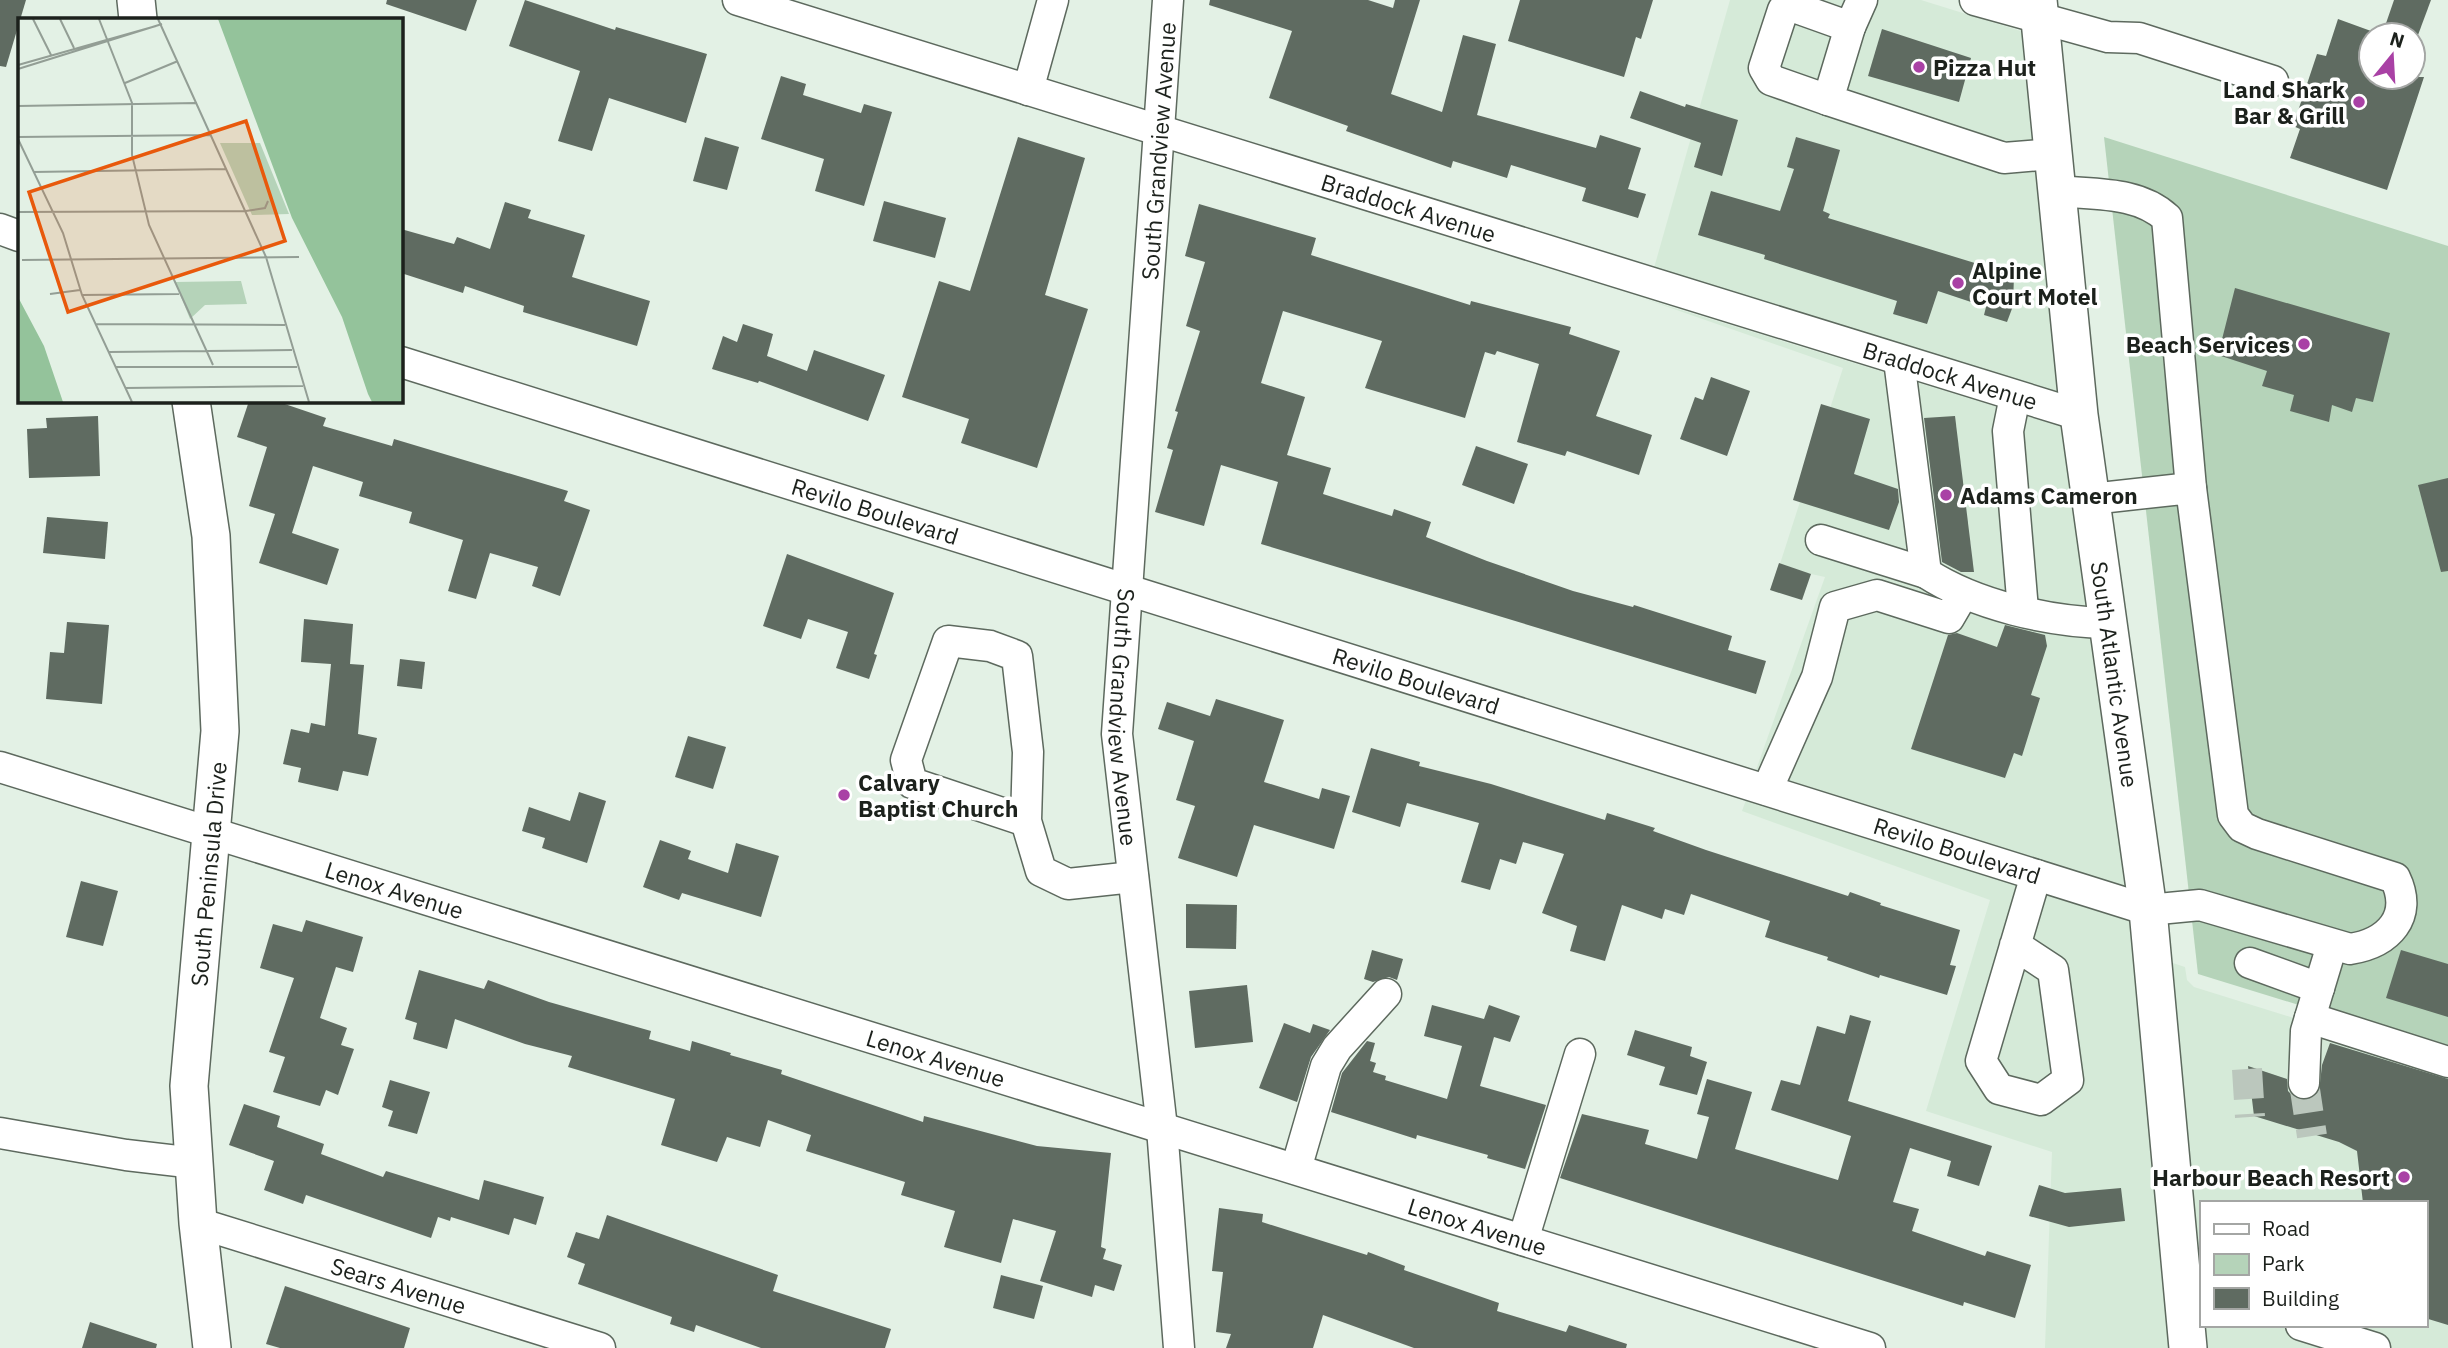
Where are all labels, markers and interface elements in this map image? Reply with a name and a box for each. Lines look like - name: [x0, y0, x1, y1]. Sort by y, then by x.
- inset map: [18, 18, 402, 402]
- street label: South Grandview Avenue: [1134, 21, 1182, 281]
- north arrow: [2357, 21, 2427, 91]
- text: N: [2387, 26, 2408, 53]
- place label: Pizza Hut: [1933, 52, 2036, 82]
- marker: Pizza Hut: [1911, 59, 1927, 75]
- place label: Land Shark Bar & Grill: [2223, 74, 2346, 130]
- marker: Land Shark Bar & Grill: [2351, 94, 2367, 110]
- street label: Braddock Avenue: [1318, 166, 1500, 249]
- place label: Alpine Court Motel: [1972, 255, 2098, 311]
- marker: Alpine Court Motel: [1950, 275, 1966, 291]
- place label: Beach Services: [2126, 329, 2290, 359]
- street label: Braddock Avenue: [1859, 334, 2041, 416]
- marker: Beach Services: [2296, 336, 2312, 352]
- street label: Revilo Boulevard: [788, 471, 962, 551]
- place label: Adams Cameron: [1960, 480, 2138, 510]
- marker: Adams Cameron: [1938, 487, 1954, 503]
- street label: South Atlantic Avenue: [2085, 559, 2146, 789]
- street label: South Grandview Avenue: [1102, 587, 1145, 848]
- street label: Revilo Boulevard: [1329, 640, 1503, 721]
- street label: South Peninsula Drive: [183, 760, 233, 988]
- place label: Calvary Baptist Church: [858, 767, 1018, 823]
- marker: Calvary Baptist Church: [836, 787, 852, 803]
- street label: Revilo Boulevard: [1870, 810, 2044, 890]
- street label: Lenox Avenue: [321, 854, 467, 925]
- street label: Lenox Avenue: [863, 1022, 1009, 1093]
- place label: Harbour Beach Resort: [2152, 1162, 2390, 1192]
- marker: Harbour Beach Resort: [2396, 1169, 2412, 1185]
- street label: Lenox Avenue: [1404, 1190, 1550, 1262]
- legend: [2200, 1201, 2427, 1327]
- text: Road: [2262, 1214, 2310, 1242]
- text: Park: [2262, 1249, 2305, 1277]
- street label: Sears Avenue: [327, 1250, 470, 1321]
- text: Building: [2262, 1284, 2339, 1312]

